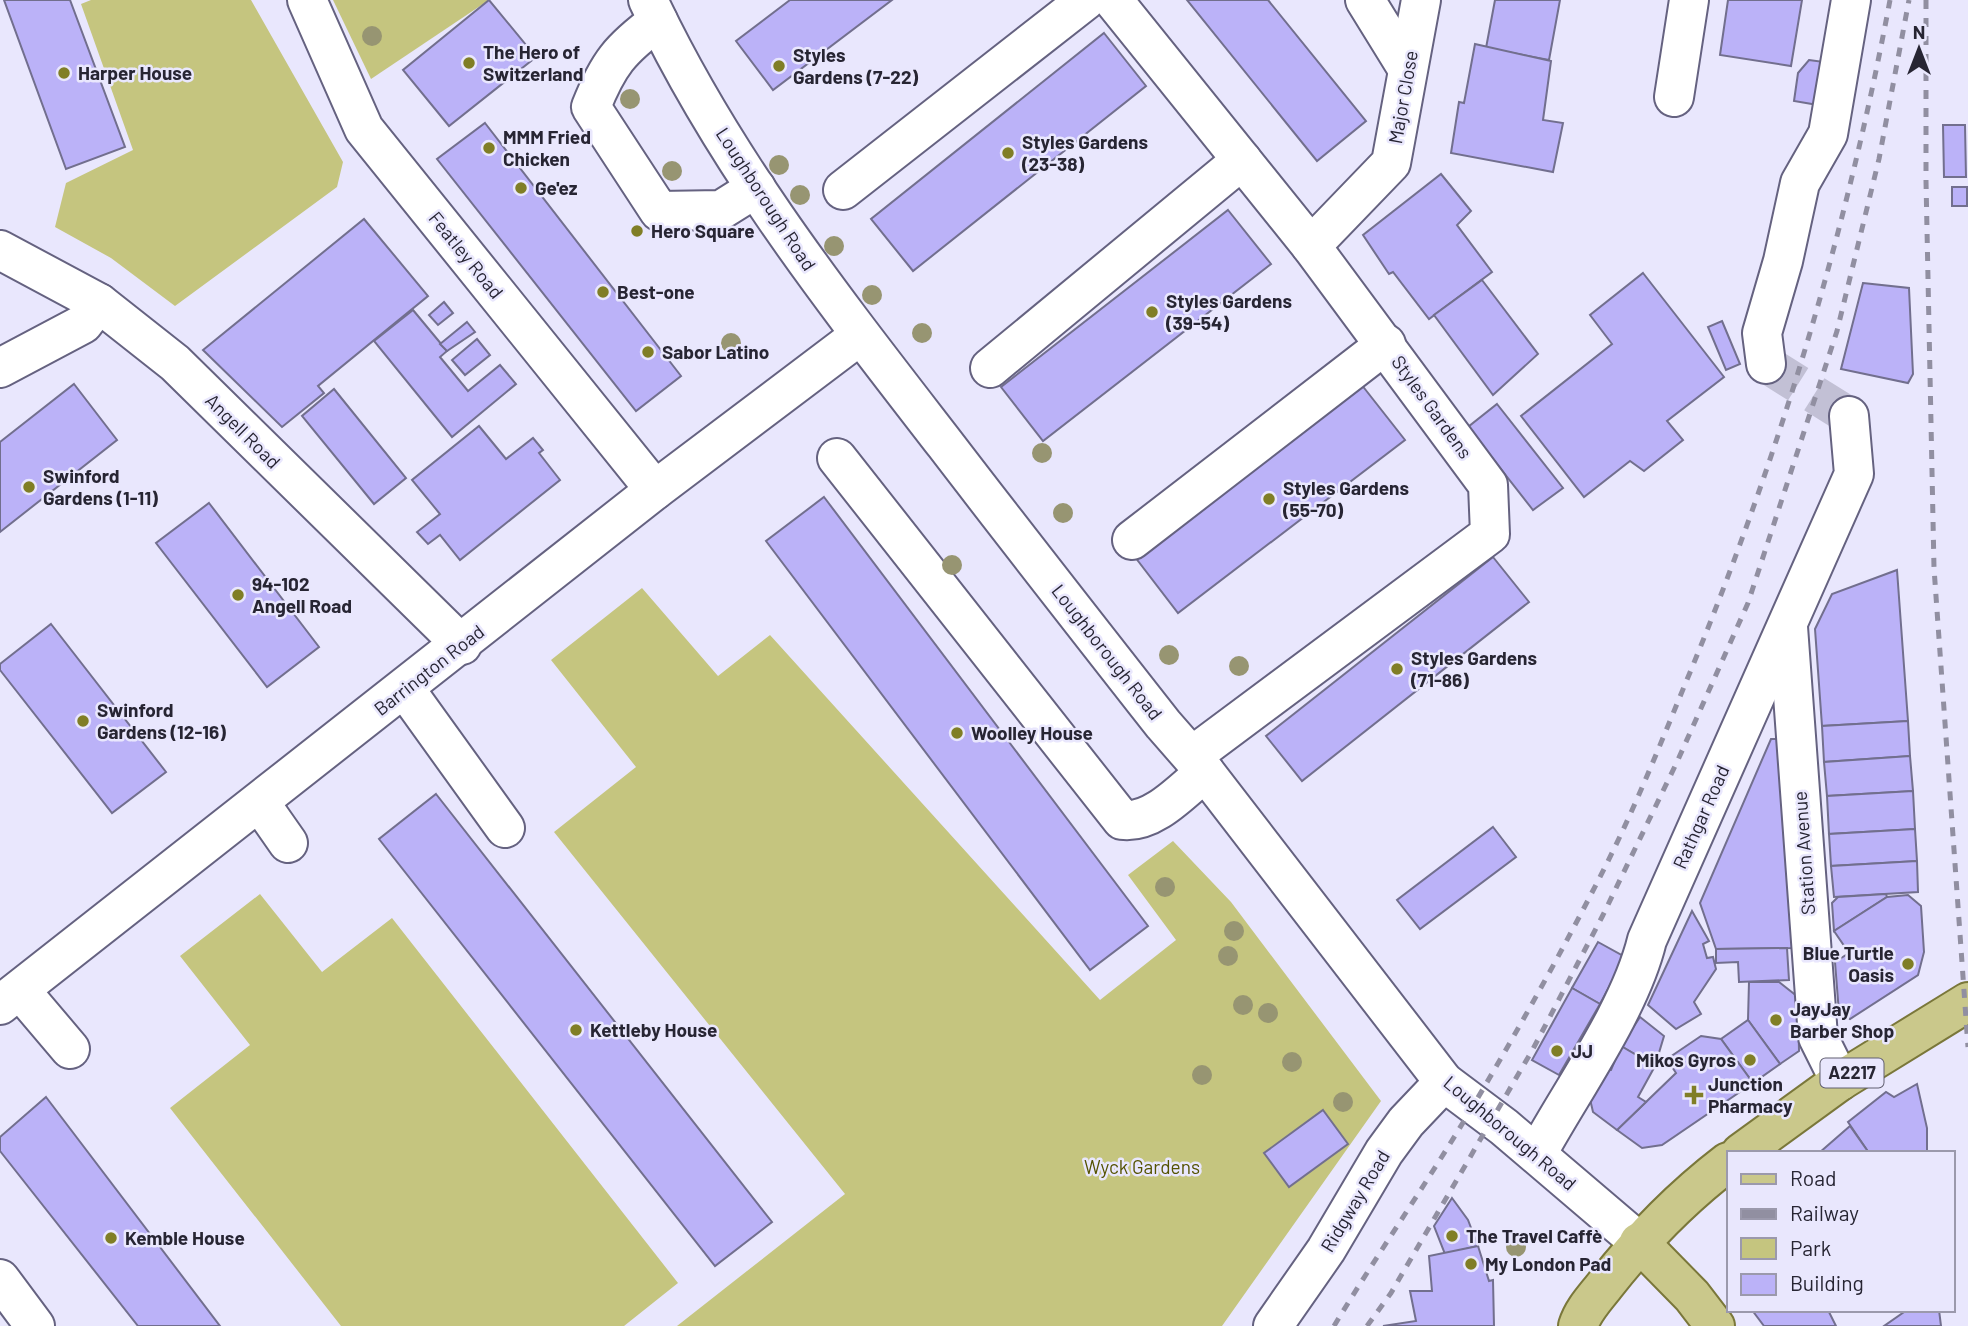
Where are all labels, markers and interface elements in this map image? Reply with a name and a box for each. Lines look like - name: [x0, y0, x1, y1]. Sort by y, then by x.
- north arrow: [1884, 14, 1954, 84]
- text: N: [1913, 20, 1925, 43]
- place label: The Hero of Switzerland: [483, 40, 583, 85]
- place label: Styles Gardens (7-22): [793, 43, 919, 88]
- street label: Major Close: [1383, 48, 1422, 145]
- marker: The Hero of Switzerland: [461, 55, 477, 71]
- marker: Styles Gardens (7-22): [771, 58, 787, 74]
- place label: Harper House: [78, 61, 192, 84]
- marker: Harper House: [56, 65, 72, 81]
- street label: Loughborough Road: [712, 123, 821, 275]
- place label: MMM Fried Chicken: [503, 125, 591, 170]
- place label: Styles Gardens (23-38): [1021, 130, 1148, 175]
- marker: MMM Fried Chicken: [481, 140, 497, 156]
- marker: Styles Gardens (23-38): [1000, 145, 1016, 161]
- place label: Ge'ez: [535, 176, 578, 199]
- marker: Ge'ez: [513, 180, 529, 196]
- street label: Featley Road: [424, 206, 509, 303]
- place label: Hero Square: [651, 219, 755, 242]
- marker: Hero Square: [629, 223, 645, 239]
- place label: Best-one: [617, 280, 695, 303]
- marker: Best-one: [595, 284, 611, 300]
- place label: Styles Gardens (39-54): [1165, 289, 1292, 334]
- marker: Styles Gardens (39-54): [1144, 304, 1160, 320]
- place label: Sabor Latino: [662, 340, 769, 363]
- marker: Sabor Latino: [640, 344, 656, 360]
- street label: Styles Gardens: [1387, 351, 1478, 463]
- street label: Angell Road: [201, 388, 286, 473]
- place label: Swinford Gardens (1-11): [43, 464, 158, 509]
- place label: Styles Gardens (55-70): [1282, 476, 1409, 521]
- marker: Swinford Gardens (1-11): [21, 479, 37, 495]
- marker: Styles Gardens (55-70): [1261, 491, 1277, 507]
- place label: 94-102 Angell Road: [252, 572, 352, 617]
- street label: Loughborough Road: [1047, 579, 1168, 724]
- marker: 94-102 Angell Road: [230, 587, 246, 603]
- street label: Barrington Road: [369, 619, 488, 720]
- place label: Styles Gardens (71-86): [1410, 646, 1537, 691]
- marker: Styles Gardens (71-86): [1389, 661, 1405, 677]
- place label: Swinford Gardens (12-16): [97, 698, 226, 743]
- marker: Swinford Gardens (12-16): [75, 713, 91, 729]
- place label: Woolley House: [971, 721, 1093, 744]
- marker: Woolley House: [949, 725, 965, 741]
- street label: Rathgar Road: [1667, 761, 1734, 872]
- street label: Station Avenue: [1788, 790, 1819, 916]
- place label: Blue Turtle Oasis: [1803, 941, 1894, 986]
- marker: Blue Turtle Oasis: [1900, 956, 1916, 972]
- place label: JayJay Barber Shop: [1790, 997, 1894, 1042]
- marker: JayJay Barber Shop: [1768, 1012, 1784, 1028]
- place label: Kettleby House: [590, 1018, 717, 1041]
- marker: Kettleby House: [568, 1022, 584, 1038]
- place label: JJ: [1571, 1039, 1593, 1062]
- marker: JJ: [1549, 1043, 1565, 1059]
- place label: Mikos Gyros: [1636, 1048, 1736, 1071]
- marker: Mikos Gyros: [1742, 1052, 1758, 1068]
- road number: A2217: [1820, 1058, 1884, 1088]
- street label: Loughborough Road: [1439, 1070, 1581, 1195]
- place label: Junction Pharmacy: [1708, 1072, 1793, 1117]
- marker: Junction Pharmacy: [1686, 1087, 1702, 1103]
- street label: Ridgway Road: [1315, 1146, 1394, 1256]
- legend: [1727, 1151, 1954, 1312]
- park label: Wyck Gardens: [1084, 1155, 1200, 1178]
- text: Road: [1790, 1165, 1836, 1190]
- text: Railway: [1790, 1200, 1859, 1225]
- place label: The Travel Caffè: [1466, 1224, 1602, 1247]
- place label: Kemble House: [125, 1226, 245, 1249]
- marker: The Travel Caffè: [1444, 1228, 1460, 1244]
- marker: Kemble House: [103, 1230, 119, 1246]
- text: Park: [1790, 1235, 1831, 1260]
- place label: My London Pad: [1485, 1252, 1611, 1275]
- marker: My London Pad: [1463, 1256, 1479, 1272]
- text: Building: [1790, 1270, 1864, 1295]

